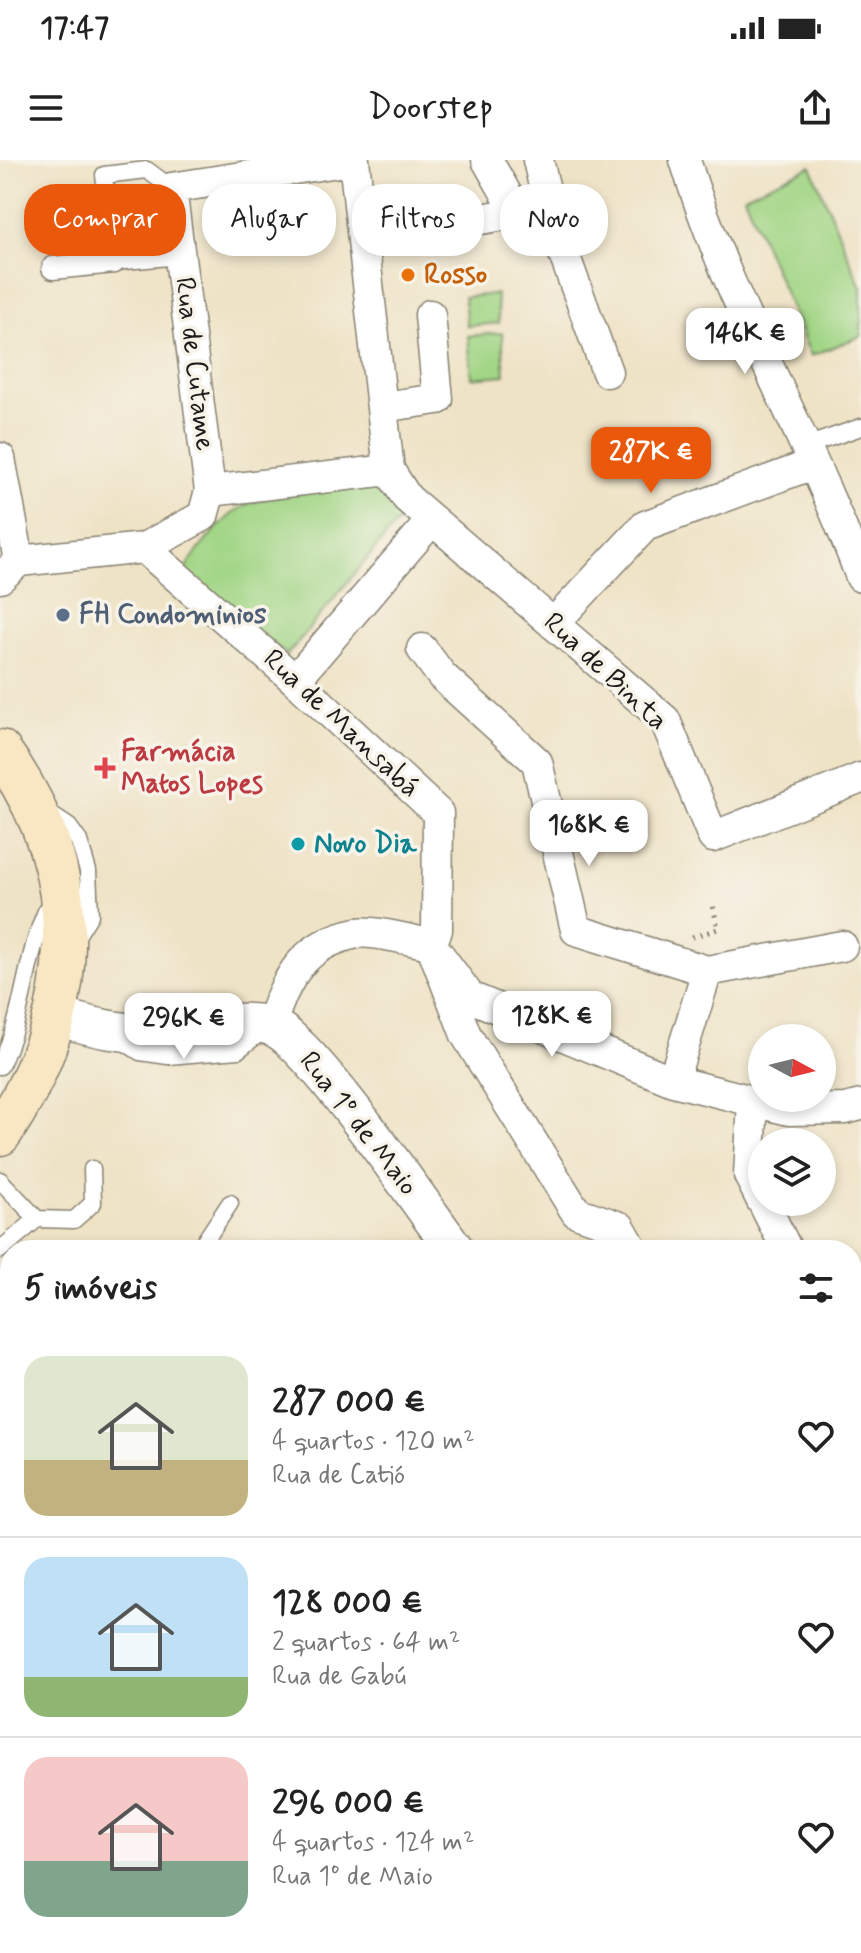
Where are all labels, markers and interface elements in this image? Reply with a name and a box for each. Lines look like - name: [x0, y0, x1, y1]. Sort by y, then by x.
- text: 17:47: [40, 9, 109, 48]
- text: Doorstep: [368, 85, 493, 132]
- icon: menu: [24, 86, 68, 130]
- icon: share: [793, 86, 837, 130]
- chip: Comprar: [24, 184, 186, 256]
- chip: Alugar: [202, 184, 336, 256]
- chip: Filtros: [352, 184, 484, 256]
- chip: Novo: [500, 184, 608, 256]
- place label: Rosso: [424, 257, 487, 294]
- marker: Rosso: [399, 266, 417, 284]
- street label: Rua de Cutame: [165, 275, 223, 453]
- pin: 146K €: [680, 308, 810, 376]
- text: 146K €: [704, 317, 786, 351]
- pin: 287K €: [586, 427, 716, 495]
- text: 287K €: [609, 436, 693, 470]
- place label: FH Condominios: [79, 597, 267, 634]
- street label: Rua de Binta: [535, 605, 675, 739]
- marker: FH Condominios: [54, 606, 72, 624]
- street label: Rua de Mansabá: [254, 642, 428, 806]
- place label: Farmácia Matos Lopes: [121, 734, 263, 803]
- marker: Farmácia Matos Lopes: [96, 759, 114, 777]
- pin: 168K €: [524, 800, 654, 868]
- text: 168K €: [548, 809, 630, 843]
- place label: Novo Dia: [314, 826, 418, 863]
- marker: Novo Dia: [289, 835, 307, 853]
- pin: 128K €: [487, 991, 617, 1059]
- pin: 296K €: [119, 993, 249, 1061]
- text: 128K €: [511, 1000, 593, 1034]
- text: 296K €: [143, 1002, 225, 1036]
- north arrow: [748, 1024, 836, 1112]
- map controls: [748, 1024, 836, 1216]
- street label: Rua 1º de Maio: [290, 1044, 426, 1204]
- button: layers: [748, 1128, 836, 1216]
- text: 5 imóveis: [24, 1266, 157, 1311]
- icon: filters: [794, 1266, 838, 1310]
- text: 287 000 €: [272, 1380, 426, 1425]
- icon: home: [88, 1388, 184, 1484]
- icon: heart: [794, 1414, 838, 1458]
- text: 4 quartos · 120 m²: [272, 1425, 475, 1459]
- text: Rua de Catió: [272, 1459, 405, 1493]
- text: 128 000 €: [272, 1581, 423, 1626]
- icon: home: [88, 1589, 184, 1685]
- icon: heart: [794, 1615, 838, 1659]
- text: 2 quartos · 64 m²: [272, 1626, 460, 1660]
- text: Rua de Gabú: [272, 1660, 406, 1694]
- text: 296 000 €: [272, 1781, 425, 1826]
- icon: home: [88, 1789, 184, 1885]
- icon: heart: [794, 1815, 838, 1859]
- text: 4 quartos · 124 m²: [272, 1826, 474, 1860]
- text: Rua 1º de Maio: [272, 1860, 433, 1894]

